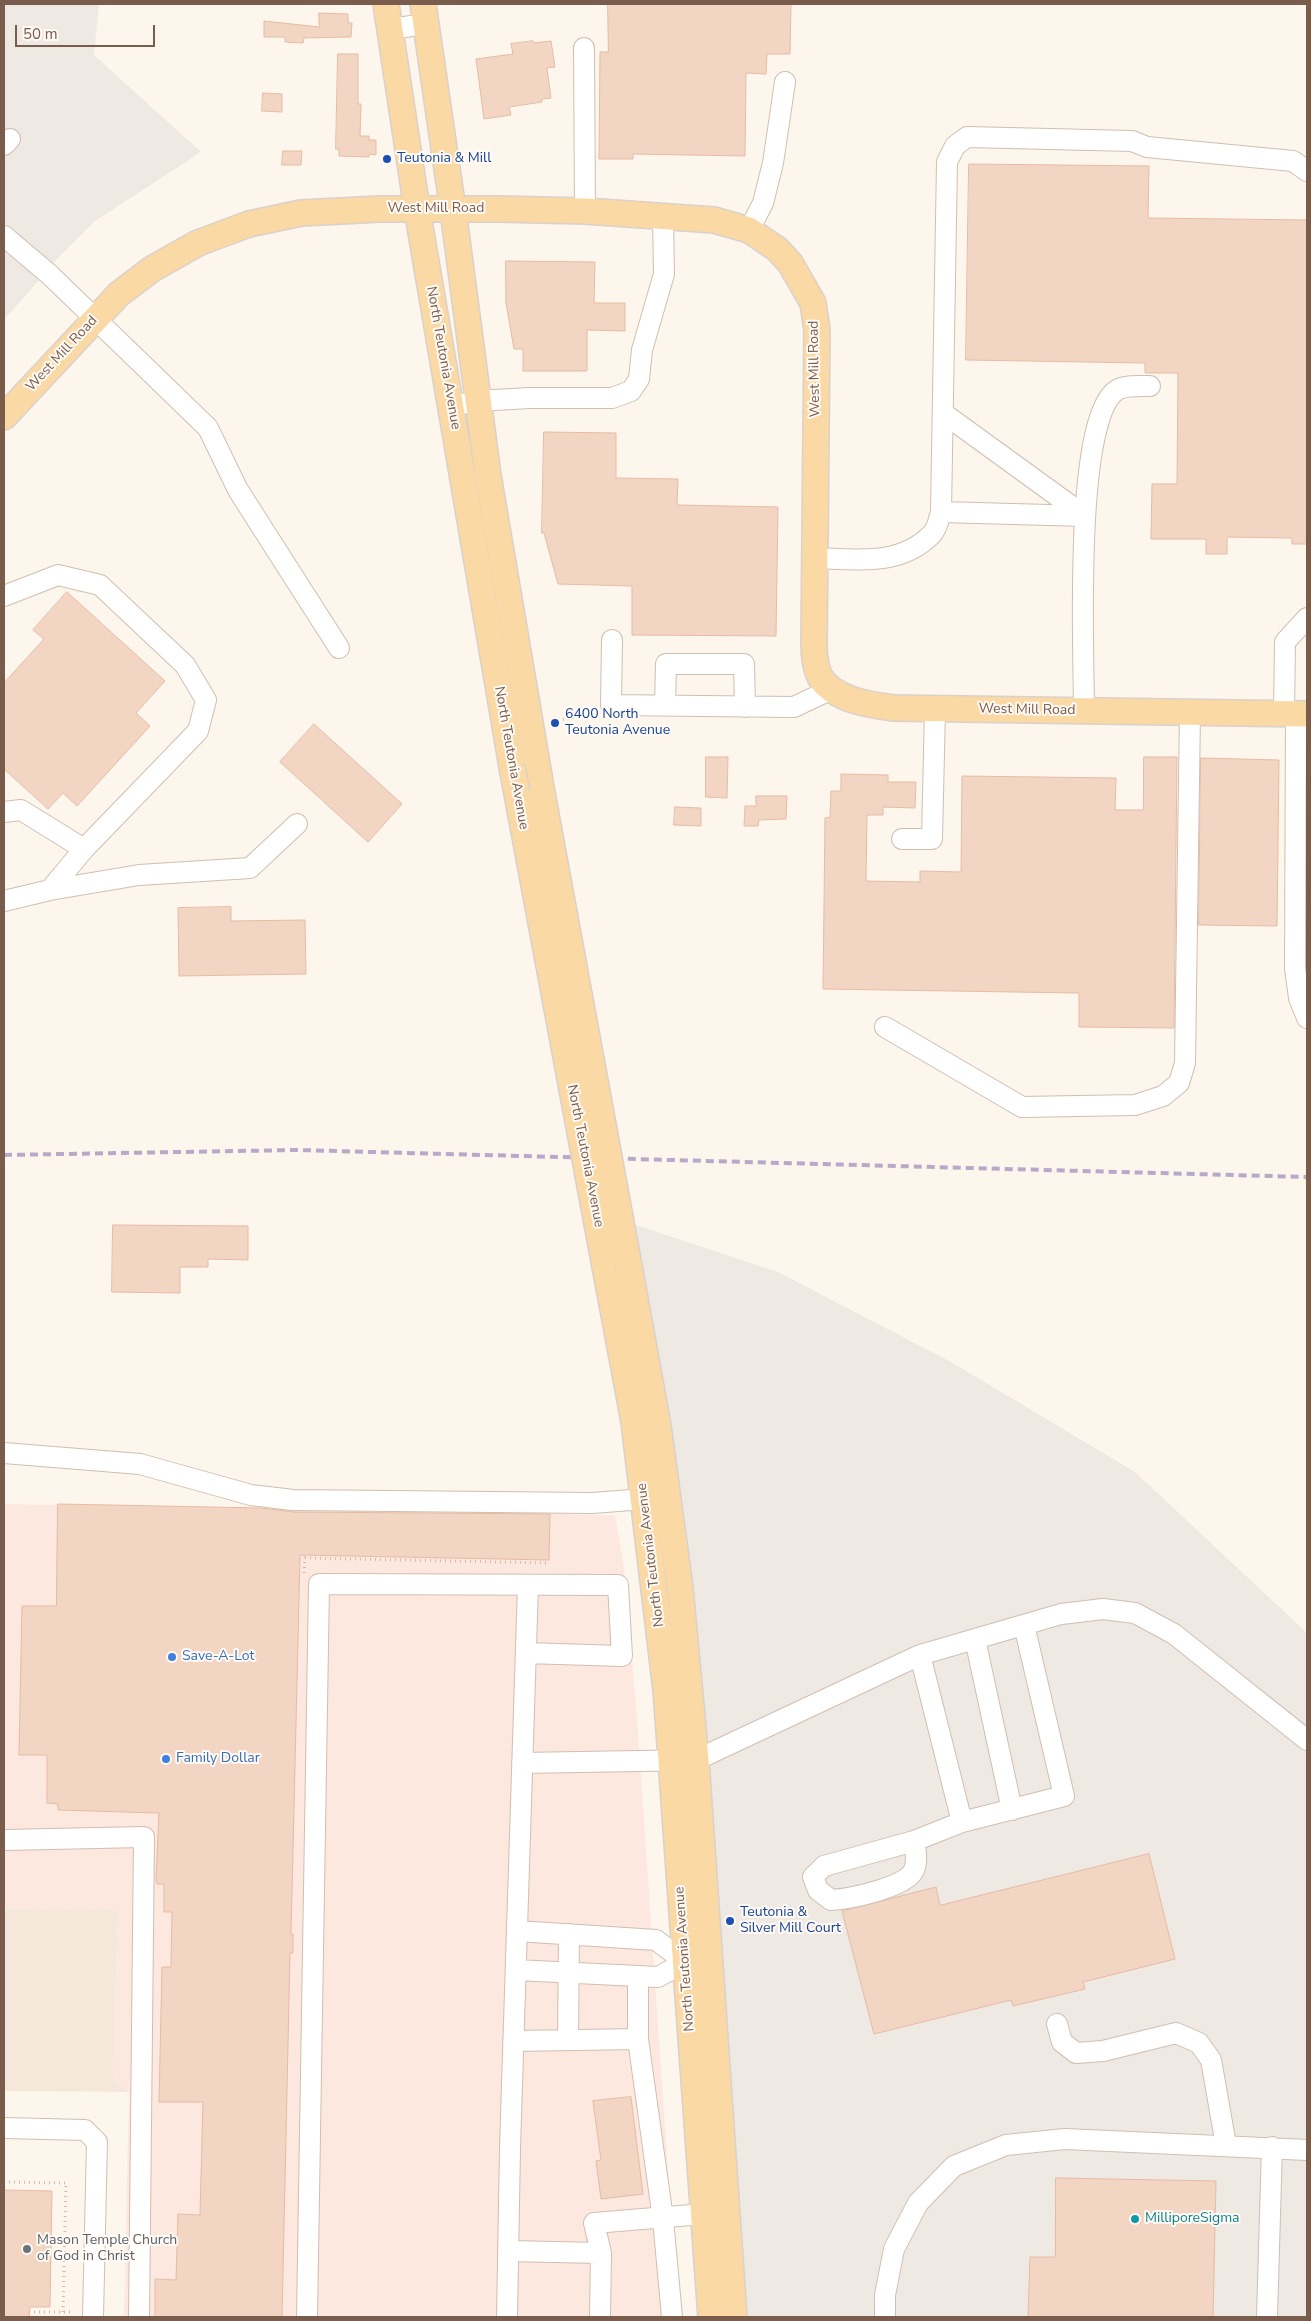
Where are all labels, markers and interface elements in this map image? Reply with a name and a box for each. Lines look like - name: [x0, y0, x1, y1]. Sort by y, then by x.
- scale bar: [18, 15, 158, 47]
- text: 50 m: [23, 24, 58, 44]
- place label: Teutonia & Mill: [397, 151, 491, 167]
- marker: Teutonia & Mill: [381, 153, 393, 165]
- street label: West Mill Road: [388, 201, 484, 217]
- street label: North Teutonia Avenue: [422, 285, 464, 431]
- street label: West Mill Road: [23, 313, 101, 395]
- street label: West Mill Road: [806, 320, 824, 418]
- street label: North Teutonia Avenue: [490, 685, 532, 831]
- street label: West Mill Road: [978, 701, 1076, 719]
- place label: 6400 North Teutonia Avenue: [565, 707, 670, 740]
- marker: 6400 North Teutonia Avenue: [549, 717, 561, 729]
- street label: North Teutonia Avenue: [563, 1083, 607, 1229]
- street label: North Teutonia Avenue: [634, 1482, 668, 1628]
- place label: Save-A-Lot: [182, 1649, 254, 1665]
- marker: Save-A-Lot: [166, 1651, 178, 1663]
- place label: Family Dollar: [176, 1751, 260, 1767]
- marker: Family Dollar: [160, 1753, 172, 1765]
- street label: North Teutonia Avenue: [672, 1886, 698, 2032]
- place label: Teutonia & Silver Mill Court: [740, 1905, 841, 1938]
- marker: Teutonia & Silver Mill Court: [724, 1915, 736, 1927]
- place label: MilliporeSigma: [1145, 2211, 1240, 2227]
- marker: MilliporeSigma: [1129, 2213, 1141, 2225]
- place label: Mason Temple Church of God in Christ: [37, 2233, 177, 2266]
- marker: Mason Temple Church of God in Christ: [21, 2243, 33, 2255]

